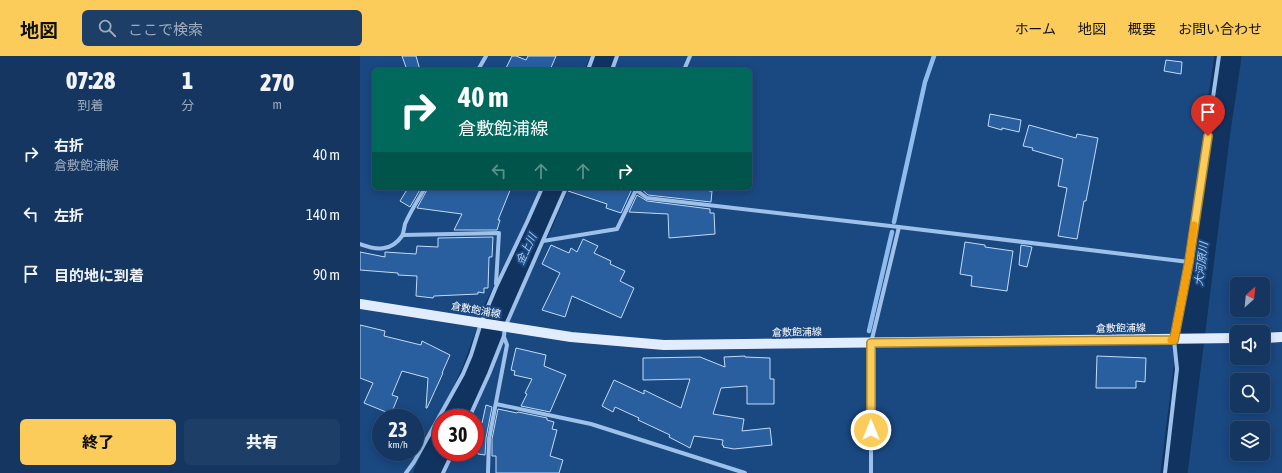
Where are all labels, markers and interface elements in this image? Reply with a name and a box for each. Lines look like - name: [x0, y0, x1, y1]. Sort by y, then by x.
- search box: [82, 10, 362, 46]
- icon: search: [96, 17, 118, 39]
- text: 地図: [20, 19, 58, 41]
- text: ここで検索: [128, 21, 203, 38]
- text: ホーム: [1014, 21, 1056, 37]
- text: 地図: [1078, 21, 1106, 37]
- text: 概要: [1128, 21, 1156, 37]
- text: お問い合わせ: [1178, 21, 1262, 37]
- text: 07:28: [66, 67, 115, 94]
- text: 1: [182, 67, 193, 94]
- text: 270: [260, 69, 294, 96]
- text: 40 m: [458, 81, 508, 113]
- icon: right: [392, 84, 444, 136]
- pin: [1191, 95, 1225, 136]
- text: m: [272, 97, 282, 112]
- text: 到着: [78, 98, 104, 113]
- text: 分: [181, 98, 194, 113]
- icon: arrive: [1197, 101, 1219, 123]
- text: 倉敷飽浦線: [458, 118, 548, 139]
- text: 右折: [54, 137, 84, 154]
- icon: right: [20, 143, 42, 165]
- text: 40 m: [313, 146, 340, 163]
- text: 倉敷飽浦線: [54, 158, 119, 173]
- icon: left: [488, 160, 510, 182]
- icon: ahead: [530, 160, 552, 182]
- icon: ahead: [572, 160, 594, 182]
- icon: right: [614, 160, 636, 182]
- icon: left: [20, 203, 42, 225]
- text: 140 m: [306, 206, 340, 223]
- text: 左折: [54, 207, 84, 224]
- water label: 金上川: [514, 231, 539, 266]
- water label: 大河原川: [1192, 240, 1210, 287]
- icon: arrive: [20, 263, 42, 285]
- text: 90 m: [313, 266, 340, 283]
- text: 目的地に到着: [54, 267, 144, 284]
- north arrow: [1230, 277, 1270, 317]
- map controls: [1230, 277, 1270, 461]
- street label: 倉敷飽浦線: [450, 300, 502, 320]
- street label: 倉敷飽浦線: [1096, 322, 1146, 334]
- button: sound: [1230, 325, 1270, 365]
- street label: 倉敷飽浦線: [772, 326, 822, 338]
- button: search: [1230, 373, 1270, 413]
- speed limit sign: 30: [432, 409, 484, 461]
- position arrow: [850, 409, 892, 451]
- text: 23: [389, 418, 407, 441]
- button: 終了: [20, 419, 176, 465]
- button: 共有: [184, 419, 340, 465]
- button: layers: [1230, 421, 1270, 461]
- text: km/h: [388, 439, 408, 450]

